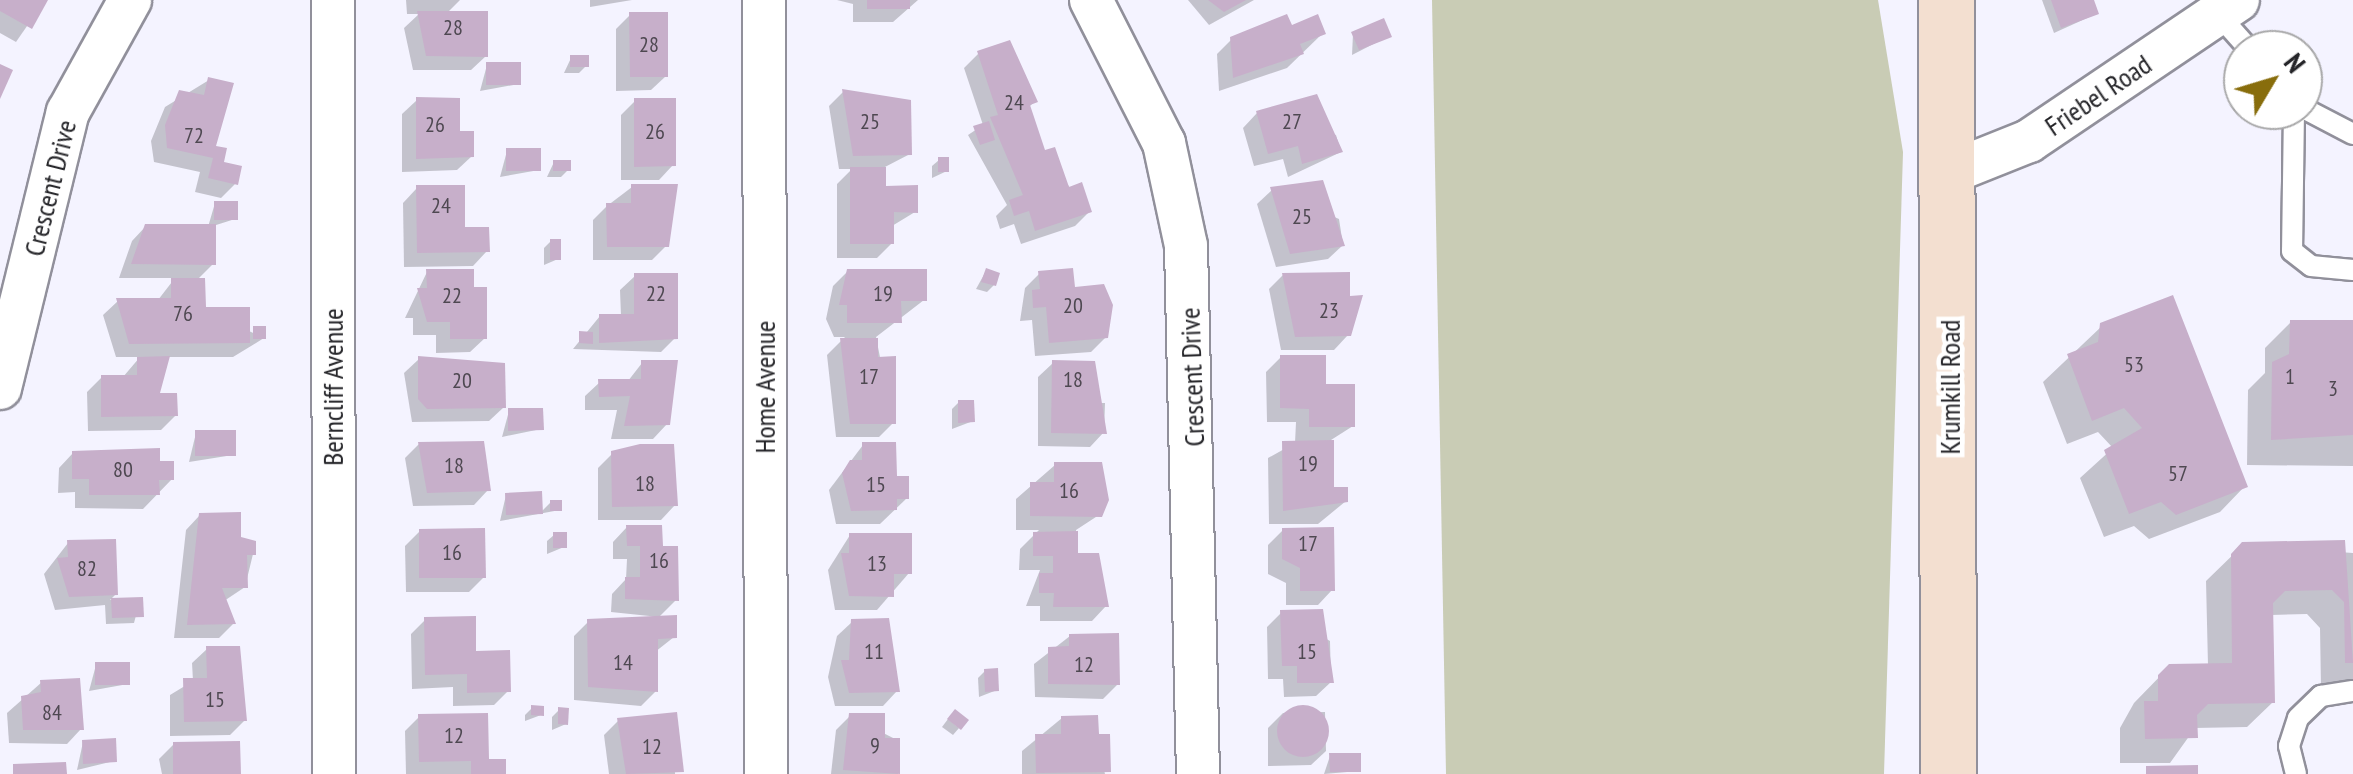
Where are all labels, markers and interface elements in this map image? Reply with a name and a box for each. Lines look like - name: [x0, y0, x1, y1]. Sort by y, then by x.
- house number: 28: [443, 15, 463, 41]
- north arrow: [2223, 30, 2323, 130]
- house number: 28: [639, 32, 659, 58]
- text: N: [2276, 45, 2315, 80]
- street label: Friebel Road: [2039, 47, 2157, 143]
- house number: 24: [1004, 90, 1024, 116]
- house number: 25: [860, 109, 880, 135]
- house number: 27: [1282, 109, 1302, 135]
- house number: 26: [425, 112, 445, 138]
- street label: Crescent Drive: [17, 116, 83, 260]
- house number: 26: [645, 119, 665, 145]
- house number: 72: [184, 123, 204, 149]
- house number: 24: [431, 193, 451, 219]
- house number: 25: [1292, 204, 1312, 230]
- house number: 22: [646, 281, 666, 307]
- house number: 19: [873, 281, 893, 307]
- house number: 22: [442, 283, 462, 309]
- house number: 20: [1063, 293, 1083, 319]
- house number: 23: [1319, 298, 1339, 324]
- house number: 76: [173, 301, 193, 327]
- street label: Crescent Drive: [1173, 307, 1211, 447]
- street label: Berncliff Avenue: [316, 308, 350, 466]
- street label: Home Avenue: [748, 320, 782, 454]
- street label: Krumkill Road: [1933, 320, 1967, 454]
- house number: 53: [2124, 352, 2144, 378]
- house number: 17: [859, 364, 879, 390]
- house number: 1: [2285, 364, 2295, 390]
- house number: 18: [1063, 367, 1083, 393]
- house number: 20: [452, 368, 472, 394]
- house number: 3: [2328, 376, 2338, 402]
- house number: 19: [1298, 451, 1318, 477]
- house number: 18: [444, 453, 464, 479]
- house number: 80: [113, 457, 133, 483]
- house number: 57: [2168, 461, 2188, 487]
- house number: 18: [635, 471, 655, 497]
- house number: 15: [866, 472, 886, 498]
- house number: 16: [1059, 478, 1079, 504]
- house number: 17: [1298, 531, 1318, 557]
- house number: 16: [442, 540, 462, 566]
- house number: 16: [649, 548, 669, 574]
- house number: 13: [867, 551, 887, 577]
- house number: 82: [77, 556, 97, 582]
- house number: 11: [864, 639, 884, 665]
- house number: 15: [1297, 639, 1317, 665]
- house number: 14: [613, 650, 633, 676]
- house number: 12: [1074, 652, 1094, 678]
- house number: 15: [205, 687, 225, 713]
- house number: 84: [42, 700, 62, 726]
- house number: 12: [444, 723, 464, 749]
- house number: 9: [870, 733, 880, 759]
- house number: 12: [642, 734, 662, 760]

